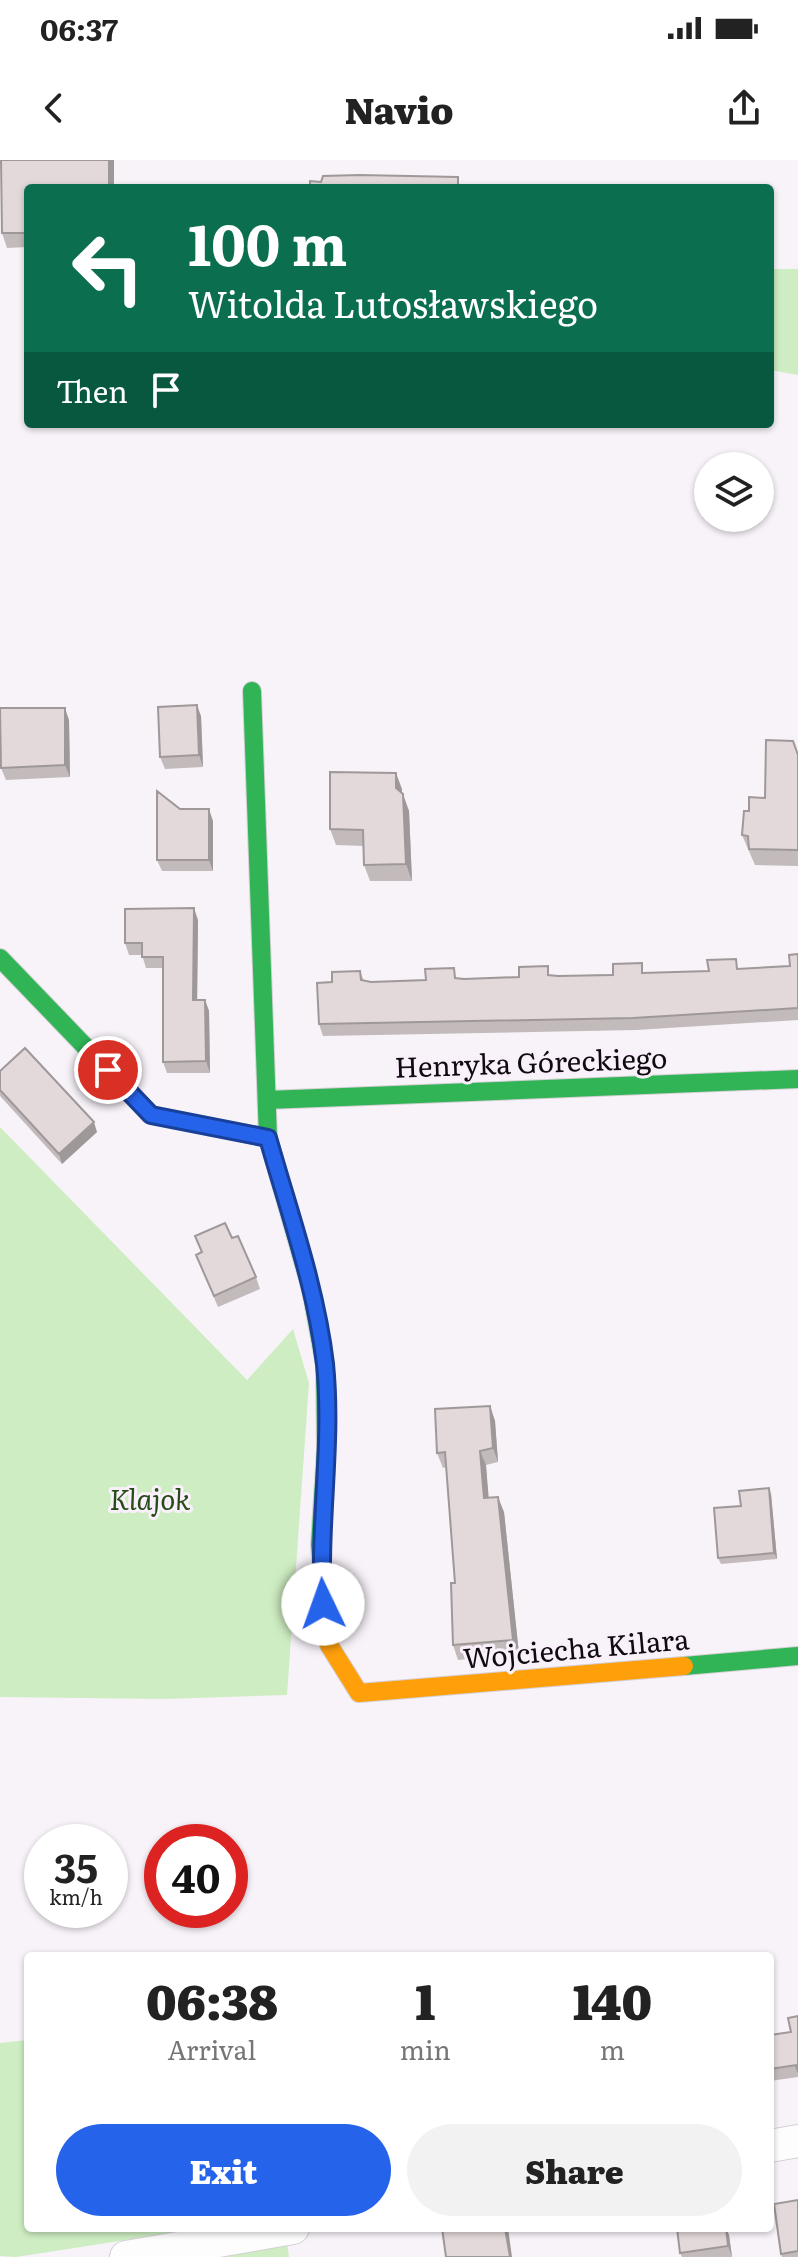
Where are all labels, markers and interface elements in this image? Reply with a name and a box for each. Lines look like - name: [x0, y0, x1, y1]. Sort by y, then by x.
- text: 06:37: [40, 6, 118, 50]
- text: Navio: [344, 82, 454, 135]
- icon: back: [32, 86, 76, 130]
- icon: share: [722, 86, 766, 130]
- text: 100 m: [188, 200, 347, 283]
- icon: left: [56, 216, 160, 320]
- text: Witolda Lutosławskiego: [188, 276, 598, 329]
- text: Then: [56, 368, 128, 412]
- icon: arrive: [144, 368, 188, 412]
- map controls: [694, 452, 774, 532]
- button: layers: [694, 452, 774, 532]
- street label: Henryka Góreckiego: [394, 1035, 668, 1087]
- pin: [74, 1036, 142, 1104]
- icon: arrive: [86, 1048, 130, 1092]
- park label: Klajok: [110, 1477, 191, 1519]
- position arrow: [281, 1562, 365, 1646]
- street label: Wojciecha Kilara: [461, 1616, 691, 1678]
- speed limit sign: 40: [144, 1824, 248, 1928]
- text: 35: [54, 1836, 98, 1895]
- text: km/h: [49, 1881, 103, 1911]
- text: 06:38: [146, 1964, 278, 2035]
- text: 1: [415, 1964, 435, 2035]
- text: 140: [573, 1964, 652, 2035]
- text: Arrival: [167, 2029, 256, 2068]
- text: min: [400, 2029, 451, 2068]
- text: m: [600, 2029, 625, 2068]
- button: Exit: [56, 2124, 391, 2216]
- button: Share: [407, 2124, 742, 2216]

